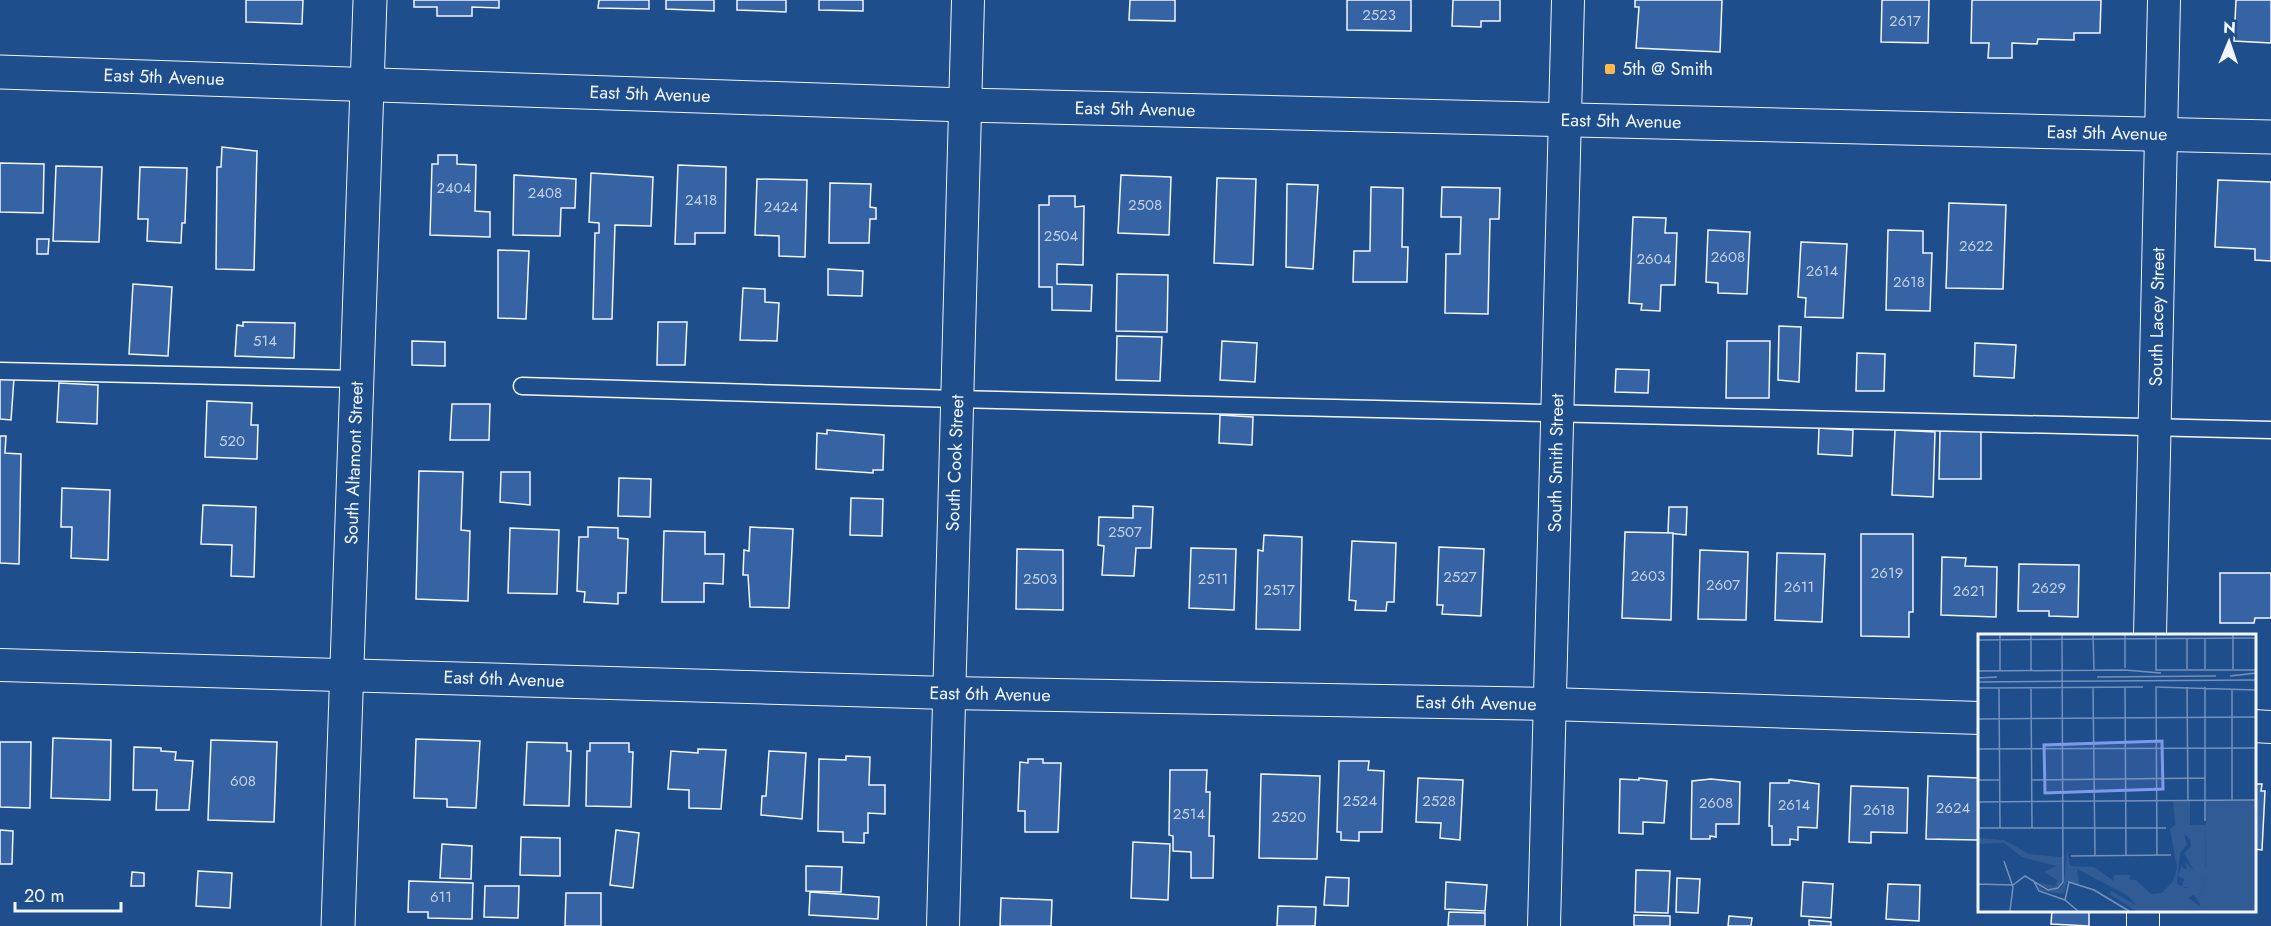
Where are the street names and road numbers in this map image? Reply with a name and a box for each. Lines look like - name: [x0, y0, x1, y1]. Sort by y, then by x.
- street label: East 5th Avenue: [103, 62, 225, 92]
- street label: East 5th Avenue: [589, 79, 711, 109]
- street label: East 5th Avenue: [1074, 95, 1196, 123]
- street label: East 5th Avenue: [1560, 107, 1682, 135]
- street label: East 5th Avenue: [2046, 119, 2168, 147]
- street label: South Lacey Street: [2143, 247, 2171, 387]
- street label: South Altamont Street: [338, 380, 370, 545]
- street label: South Smith Street: [1542, 393, 1570, 533]
- street label: South Cook Street: [940, 394, 970, 532]
- street label: East 6th Avenue: [443, 664, 565, 694]
- street label: East 6th Avenue: [929, 680, 1051, 708]
- street label: East 6th Avenue: [1415, 689, 1537, 717]

